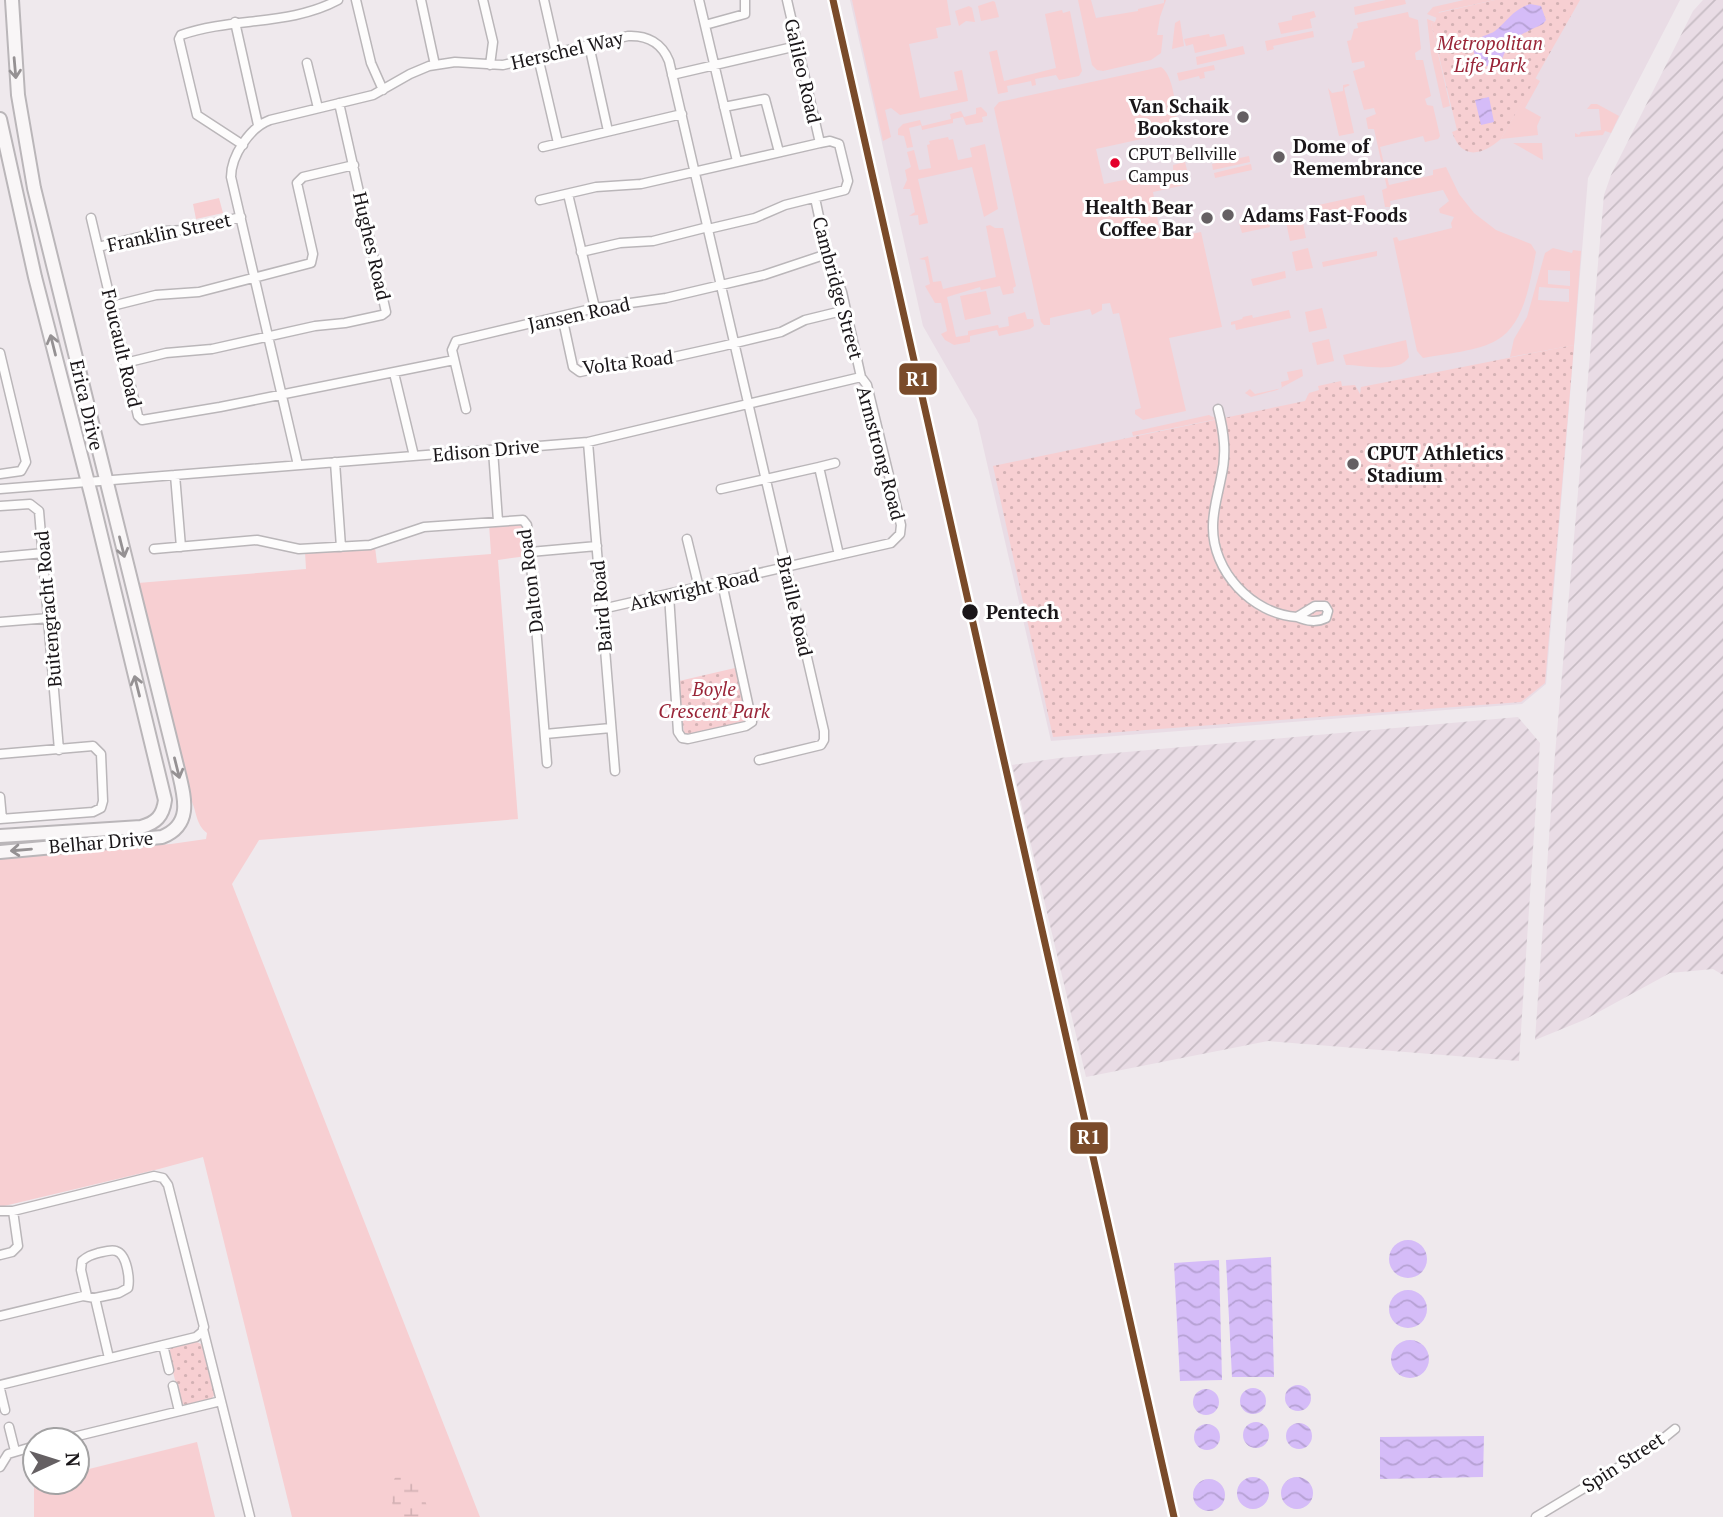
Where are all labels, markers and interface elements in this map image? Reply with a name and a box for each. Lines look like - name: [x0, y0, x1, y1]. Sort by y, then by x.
- street label: Galileo Road: [779, 16, 828, 126]
- street label: Herschel Way: [508, 24, 626, 75]
- park label: Metropolitan Life Park: [1436, 30, 1543, 77]
- one-way arrow: [9, 56, 22, 79]
- place label: Van Schaik Bookstore: [1129, 93, 1230, 140]
- marker: Van Schaik Bookstore: [1235, 109, 1251, 125]
- place label: Dome of Remembrance: [1293, 133, 1423, 180]
- place label: CPUT Bellville Campus: [1128, 142, 1237, 187]
- marker: Dome of Remembrance: [1271, 149, 1287, 165]
- marker: CPUT Bellville Campus: [1108, 156, 1122, 170]
- street label: Hughes Road: [348, 189, 397, 303]
- place label: Health Bear Coffee Bar: [1085, 194, 1194, 241]
- place label: Adams Fast-Foods: [1242, 202, 1408, 227]
- street label: Franklin Street: [104, 206, 233, 257]
- marker: Adams Fast-Foods: [1220, 207, 1236, 223]
- marker: Health Bear Coffee Bar: [1199, 210, 1215, 226]
- street label: Cambridge Street: [807, 214, 870, 362]
- street label: Foucault Road: [97, 286, 148, 410]
- street label: Jansen Road: [526, 290, 633, 336]
- one-way arrow: [46, 334, 59, 357]
- street label: Volta Road: [581, 343, 675, 379]
- street label: Erica Drive: [65, 357, 110, 453]
- line badge: R1: [898, 362, 938, 396]
- text: R1: [906, 366, 930, 391]
- street label: Armstrong Road: [852, 383, 912, 523]
- street label: Edison Drive: [431, 432, 540, 467]
- place label: CPUT Athletics Stadium: [1367, 440, 1504, 487]
- marker: CPUT Athletics Stadium: [1345, 456, 1361, 472]
- street label: Dalton Road: [511, 527, 548, 635]
- street label: Buitengracht Road: [28, 529, 67, 688]
- one-way arrow: [116, 536, 129, 558]
- street label: Braille Road: [772, 553, 819, 659]
- street label: Baird Road: [584, 559, 617, 653]
- street label: Arkwright Road: [627, 561, 762, 616]
- place label: Pentech: [986, 599, 1059, 624]
- marker: Pentech: [960, 602, 980, 622]
- one-way arrow: [130, 675, 144, 698]
- park label: Boyle Crescent Park: [658, 676, 771, 723]
- one-way arrow: [171, 756, 184, 779]
- street label: Belhar Drive: [48, 824, 154, 859]
- one-way arrow: [10, 844, 32, 857]
- line badge: R1: [1069, 1121, 1109, 1155]
- text: R1: [1077, 1124, 1101, 1149]
- north arrow: [21, 1426, 91, 1496]
- street label: Spin Street: [1577, 1426, 1669, 1497]
- text: N: [60, 1452, 86, 1468]

